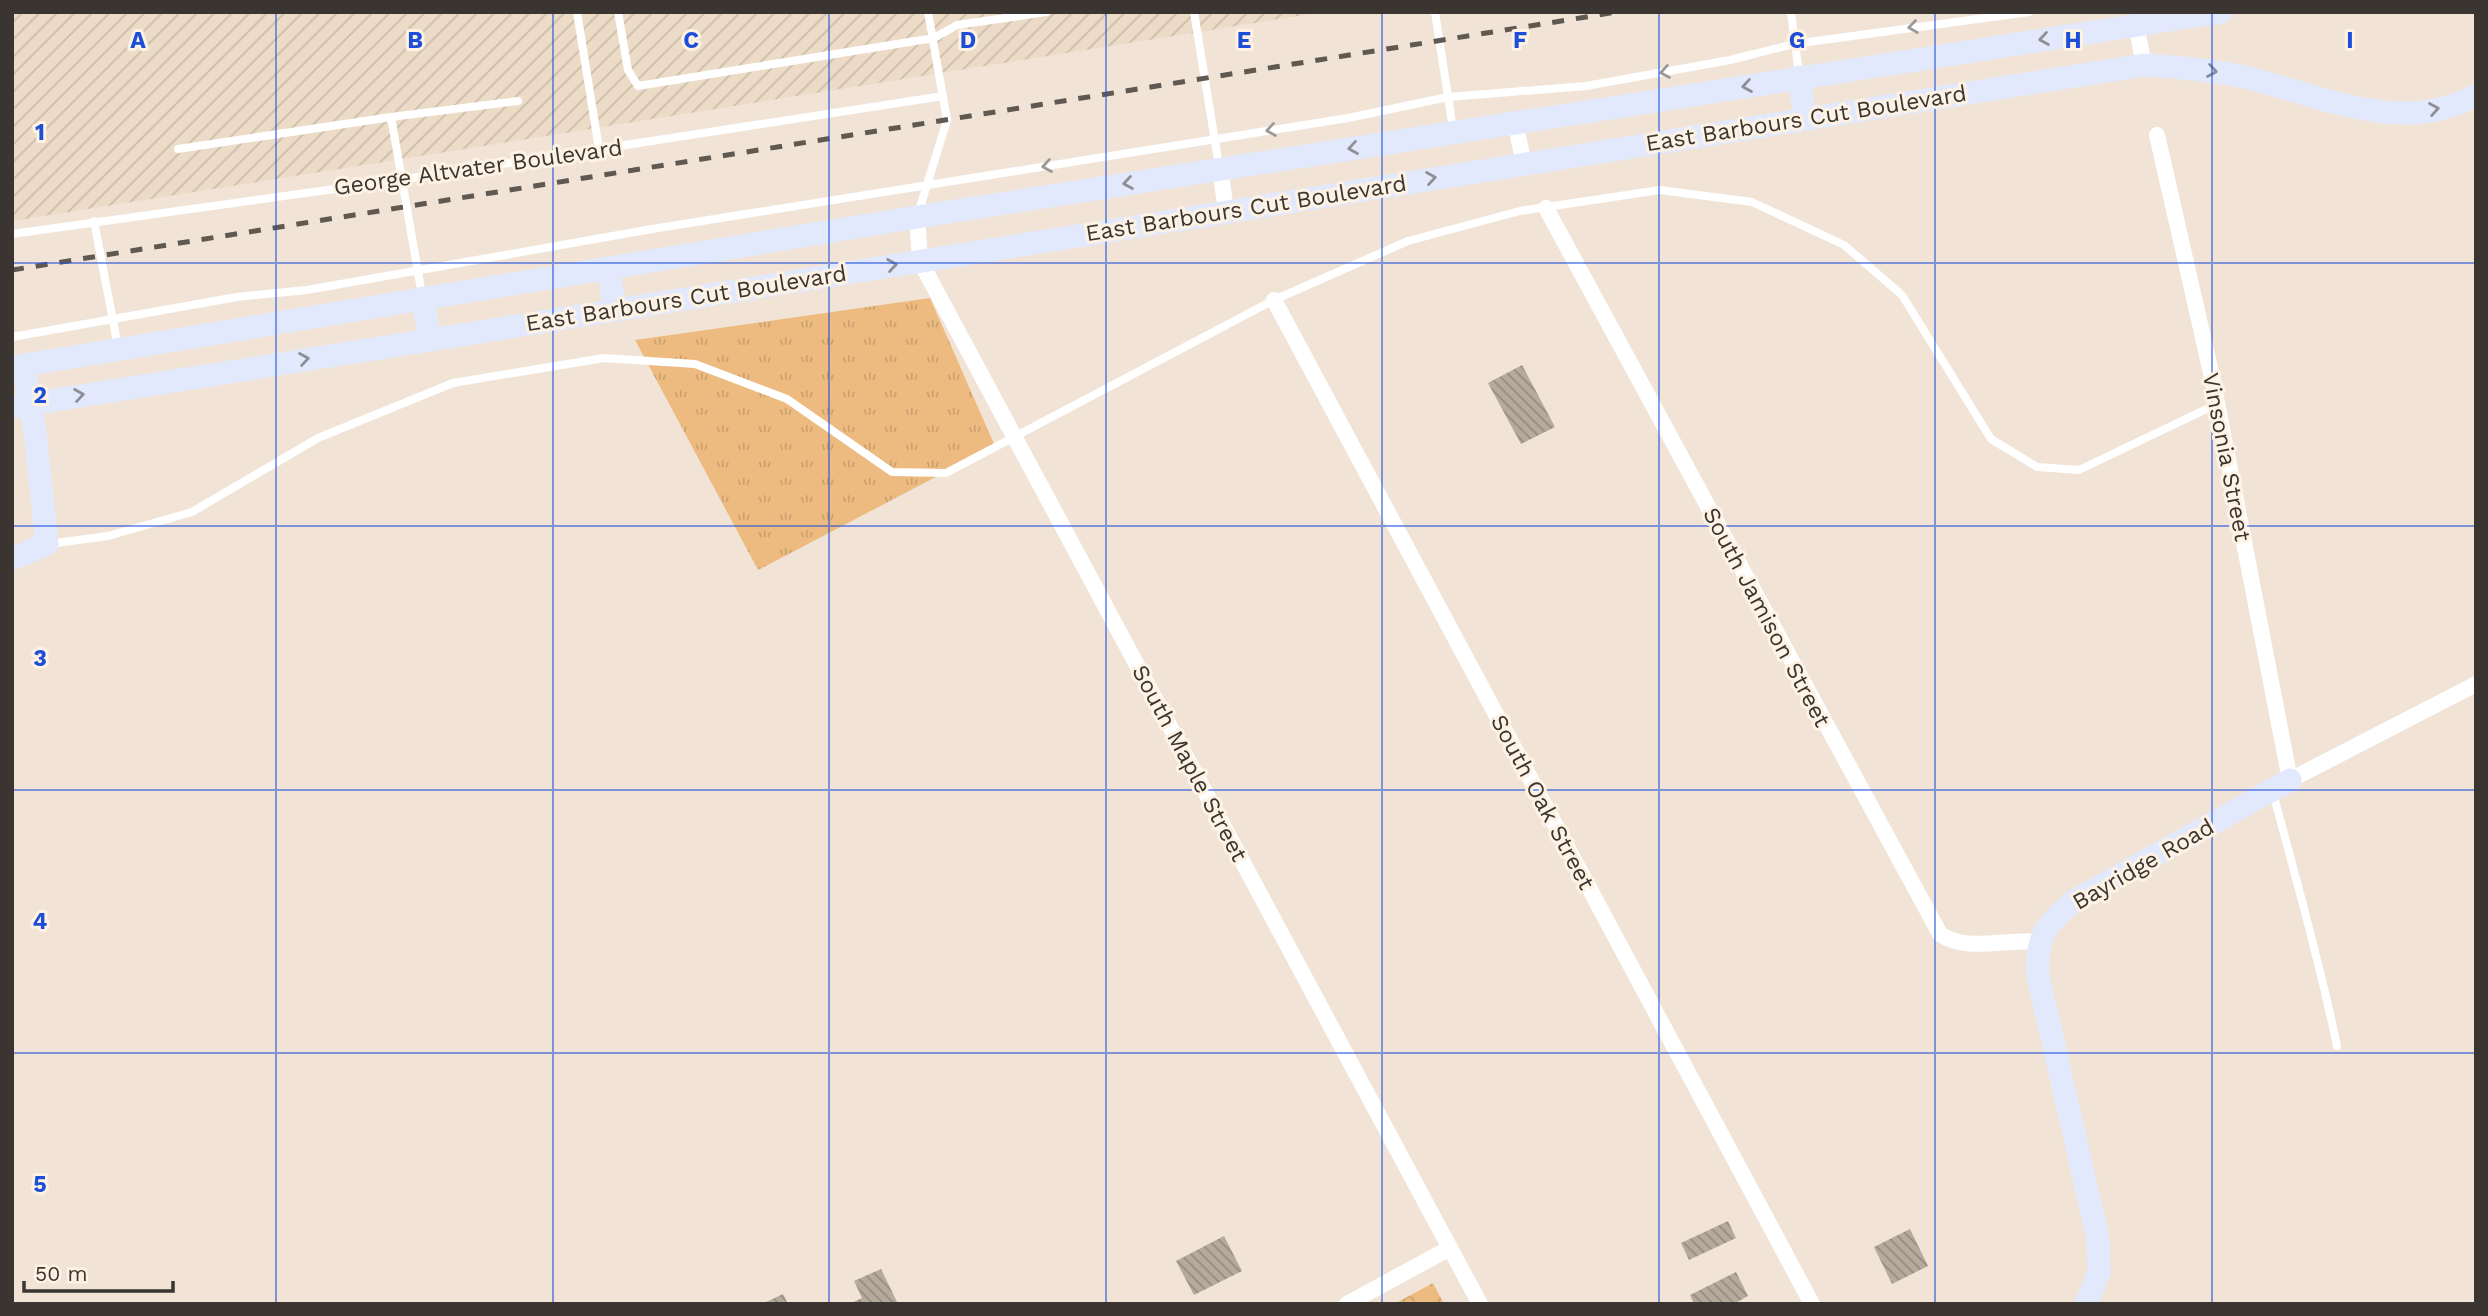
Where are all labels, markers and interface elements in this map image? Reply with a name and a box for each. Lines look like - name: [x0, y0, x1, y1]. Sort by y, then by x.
- one-way arrow: [1907, 19, 1919, 34]
- text: A: [130, 27, 146, 54]
- text: B: [407, 27, 423, 54]
- text: C: [683, 27, 699, 54]
- text: D: [960, 27, 976, 54]
- text: E: [1237, 27, 1251, 54]
- text: F: [1513, 27, 1527, 54]
- text: G: [1789, 27, 1805, 54]
- text: H: [2064, 27, 2082, 54]
- text: I: [2346, 27, 2354, 54]
- one-way arrow: [2038, 31, 2050, 46]
- one-way arrow: [2206, 63, 2218, 78]
- one-way arrow: [1659, 64, 1671, 79]
- one-way arrow: [1741, 78, 1753, 93]
- street label: East Barbours Cut Boulevard: [1644, 80, 1968, 157]
- one-way arrow: [2428, 102, 2440, 117]
- text: 1: [35, 119, 45, 146]
- one-way arrow: [1265, 122, 1277, 137]
- street label: George Altvater Boulevard: [332, 134, 624, 201]
- one-way arrow: [1347, 140, 1359, 155]
- one-way arrow: [1041, 158, 1052, 173]
- street label: East Barbours Cut Boulevard: [1084, 170, 1408, 247]
- one-way arrow: [1425, 171, 1436, 186]
- one-way arrow: [1122, 175, 1134, 190]
- one-way arrow: [886, 258, 898, 273]
- street label: East Barbours Cut Boulevard: [524, 260, 848, 337]
- one-way arrow: [298, 352, 310, 367]
- street label: Vinsonia Street: [2197, 371, 2256, 544]
- text: 2: [33, 382, 47, 409]
- one-way arrow: [74, 388, 85, 403]
- street label: South Jamison Street: [1697, 503, 1836, 732]
- text: 3: [33, 645, 47, 672]
- street label: South Maple Street: [1126, 660, 1253, 866]
- street label: South Oak Street: [1485, 710, 1600, 895]
- street label: Bayridge Road: [2068, 813, 2219, 916]
- text: 4: [33, 908, 48, 935]
- text: 5: [33, 1171, 47, 1198]
- scale bar: [24, 1250, 173, 1294]
- text: 50 m: [35, 1261, 87, 1286]

